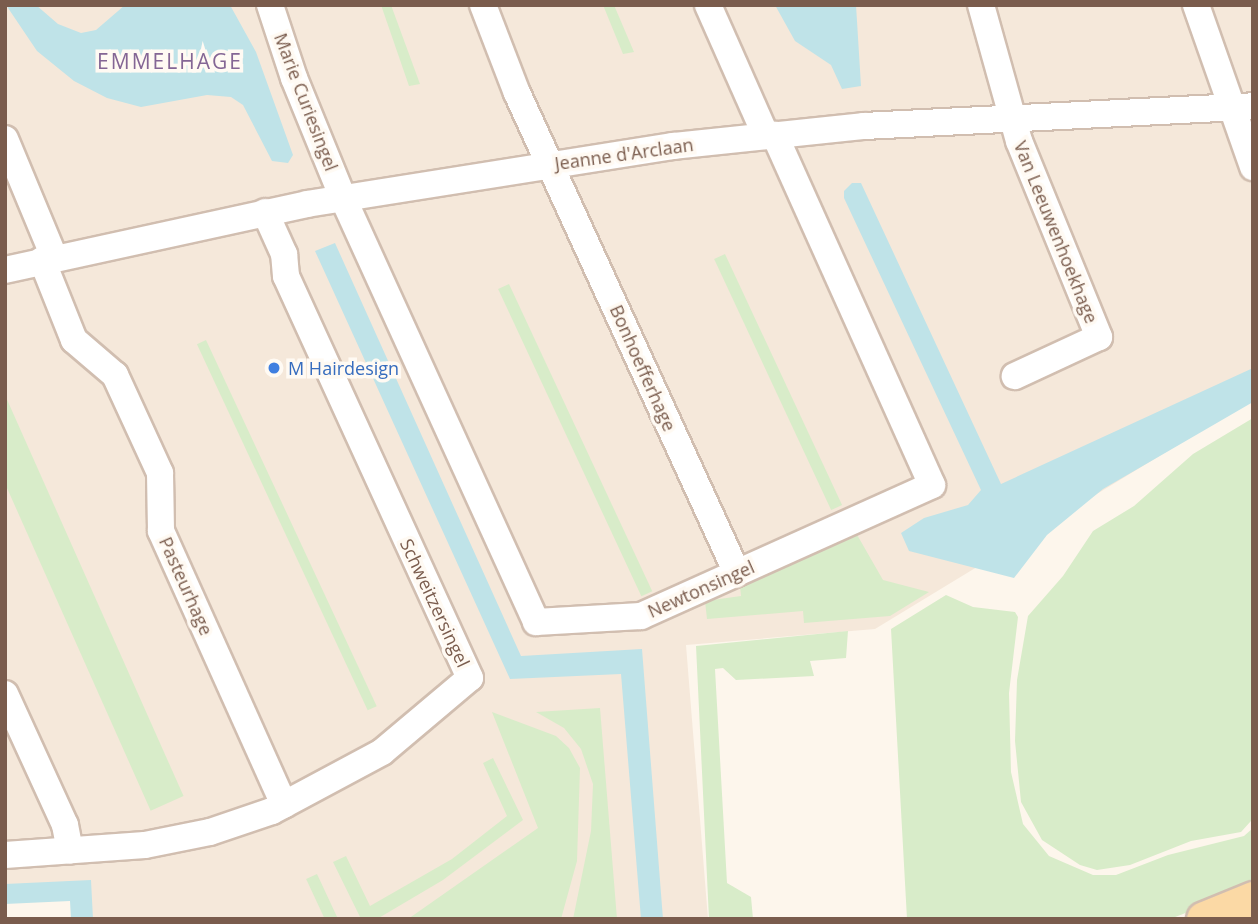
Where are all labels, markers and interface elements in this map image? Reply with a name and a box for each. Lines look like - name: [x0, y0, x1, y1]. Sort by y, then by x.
- street label: Marie Curiesingel: [270, 30, 342, 174]
- district label: EMMELHAGE: [98, 48, 242, 74]
- street label: Jeanne d'Arclaan: [553, 134, 695, 174]
- street label: Van Leeuwenhoekhage: [1010, 138, 1102, 326]
- street label: Bonhoefferhage: [605, 302, 681, 434]
- place label: M Hairdesign: [288, 357, 399, 379]
- marker: M Hairdesign: [266, 360, 282, 376]
- street label: Pasteurhage: [155, 534, 217, 638]
- street label: Schweitzersingel: [396, 535, 474, 671]
- street label: Newtonsingel: [644, 556, 758, 622]

